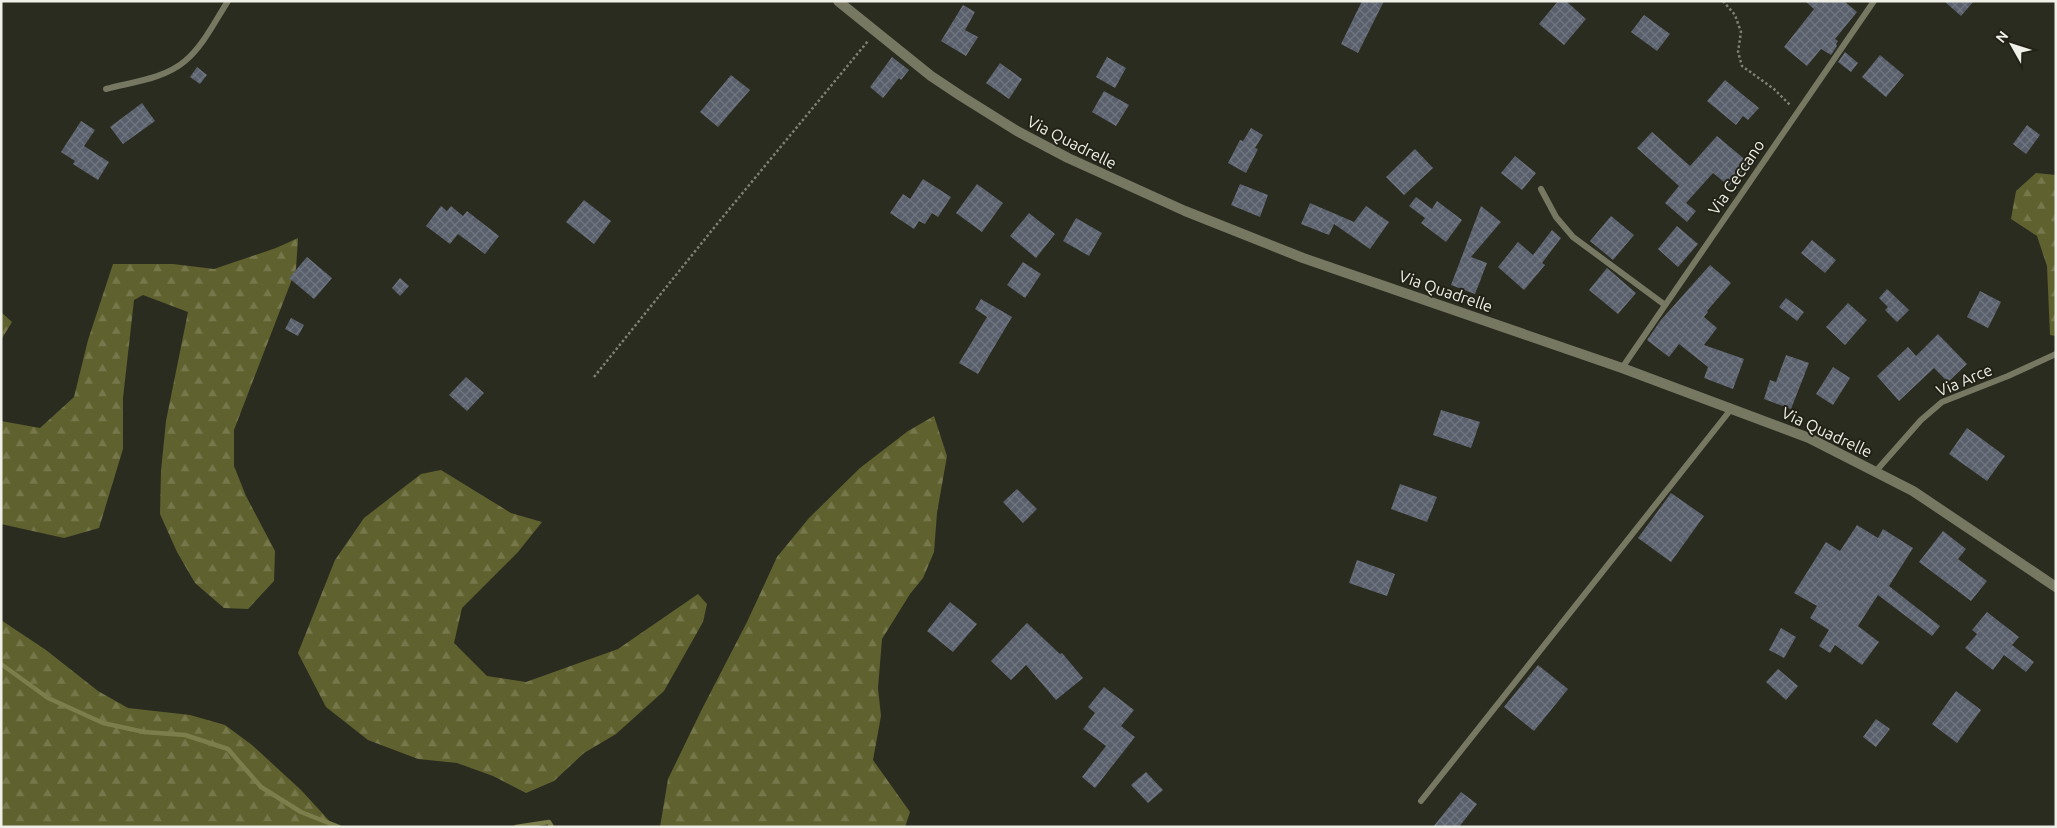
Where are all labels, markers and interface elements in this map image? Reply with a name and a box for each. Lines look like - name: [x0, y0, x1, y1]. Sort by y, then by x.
- north arrow: [1987, 20, 2037, 70]
- text: N: [1992, 28, 2011, 46]
- street label: Via Quadrelle: [1024, 112, 1120, 172]
- street label: Via Ceccano: [1704, 136, 1768, 218]
- street label: Via Quadrelle: [1397, 267, 1495, 315]
- street label: Via Arce: [1933, 360, 1995, 400]
- street label: Via Quadrelle: [1779, 403, 1875, 461]

